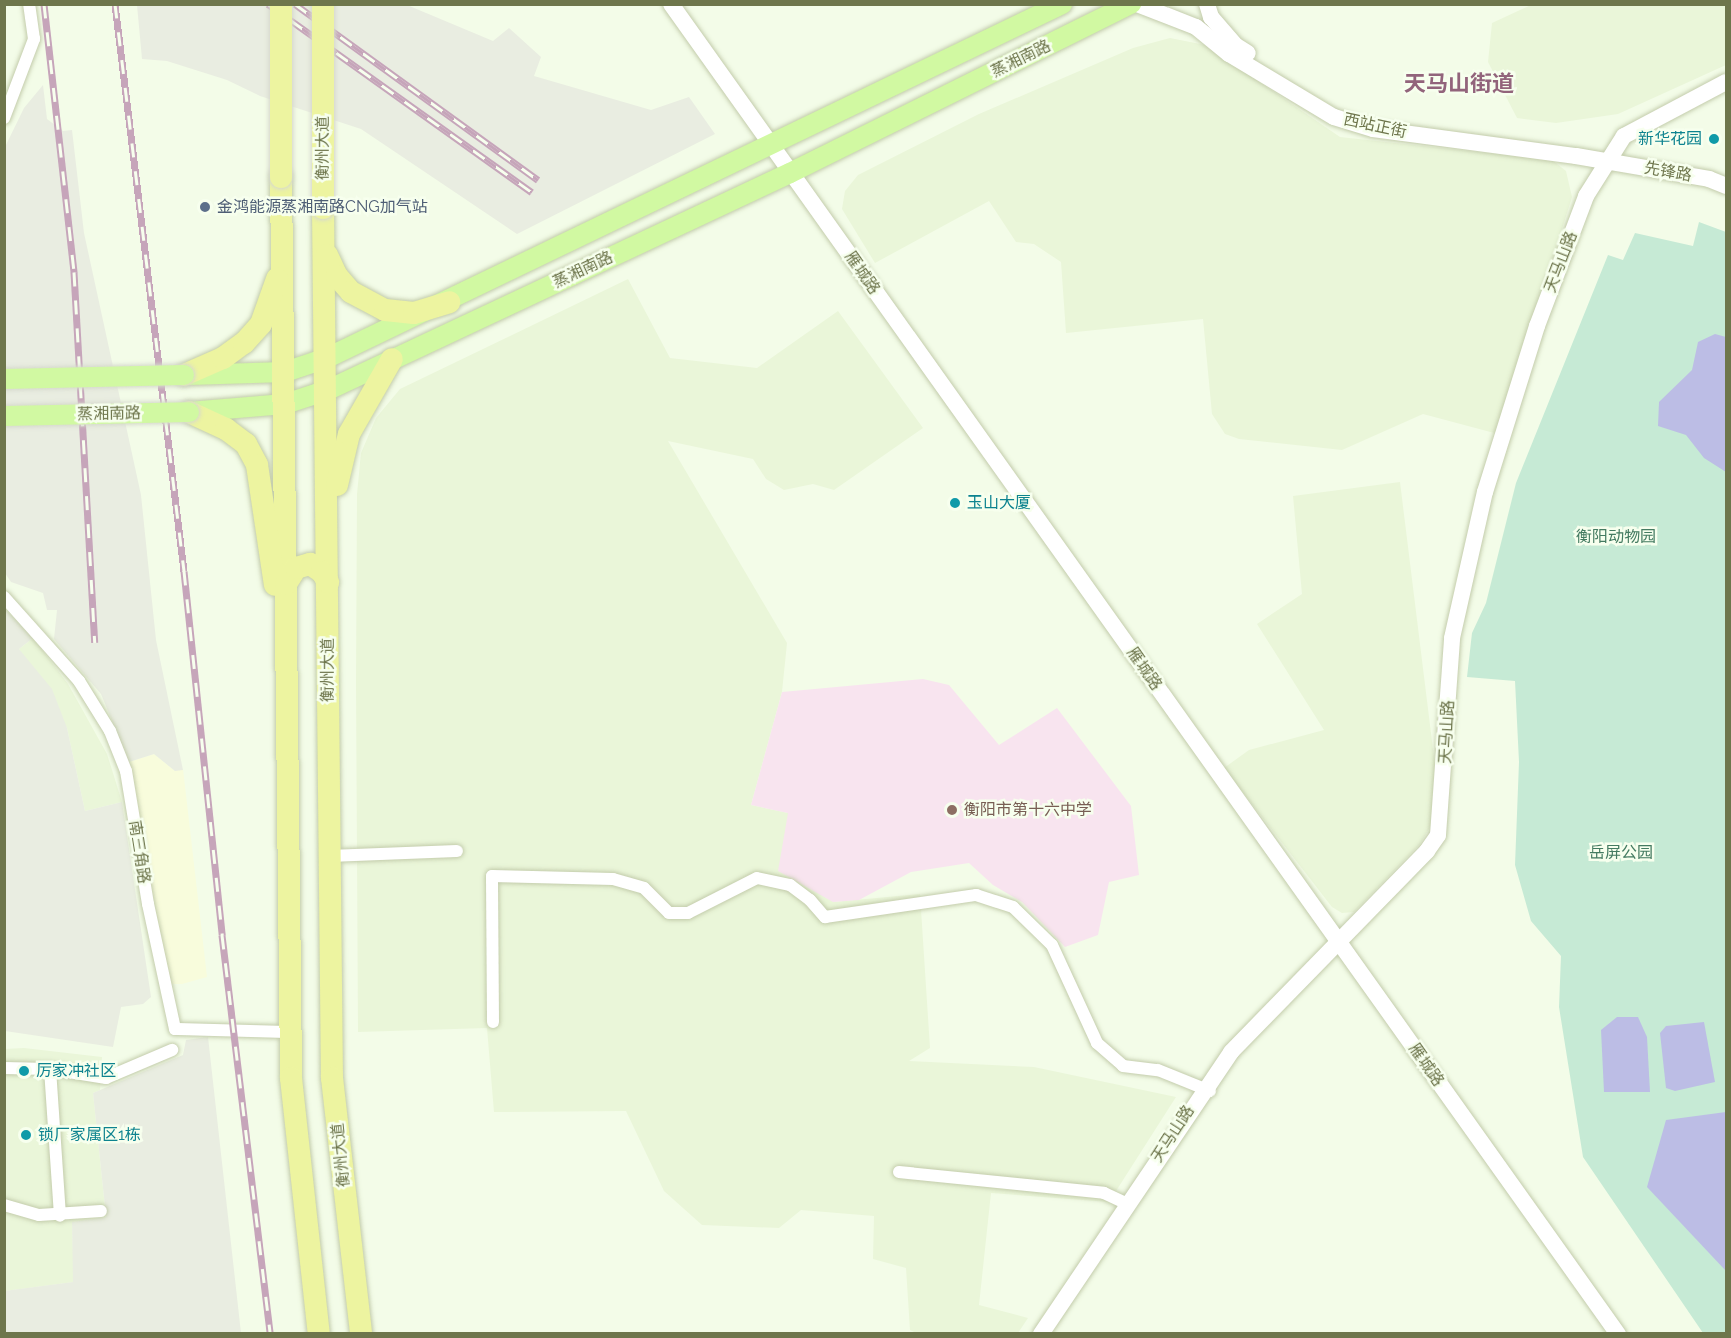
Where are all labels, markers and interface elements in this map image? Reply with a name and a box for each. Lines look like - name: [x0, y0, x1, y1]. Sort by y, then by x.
- street label: 蒸湘南路: [988, 36, 1054, 82]
- district label: 天马山街道: [1404, 71, 1514, 97]
- street label: 西站正街: [1342, 110, 1408, 142]
- street label: 衡州大道: [313, 116, 333, 180]
- place label: 新华花园: [1638, 129, 1702, 149]
- marker: 新华花园: [1707, 132, 1721, 146]
- street label: 先锋路: [1643, 158, 1693, 186]
- place label: 金鸿能源蒸湘南路CNG加气站: [217, 197, 428, 217]
- marker: 金鸿能源蒸湘南路CNG加气站: [198, 200, 212, 214]
- street label: 天马山路: [1541, 229, 1581, 295]
- street label: 蒸湘南路: [550, 248, 616, 292]
- street label: 雁城路: [840, 248, 884, 298]
- street label: 蒸湘南路: [77, 404, 141, 424]
- place label: 玉山大厦: [967, 493, 1031, 513]
- marker: 玉山大厦: [948, 496, 962, 510]
- park label: 衡阳动物园: [1576, 527, 1656, 547]
- street label: 衡州大道: [318, 638, 338, 702]
- street label: 雁城路: [1122, 644, 1166, 694]
- street label: 天马山路: [1436, 700, 1458, 764]
- place label: 衡阳市第十六中学: [964, 800, 1092, 820]
- marker: 衡阳市第十六中学: [945, 803, 959, 817]
- street label: 南三角路: [125, 819, 153, 885]
- park label: 岳屏公园: [1589, 843, 1653, 863]
- street label: 雁城路: [1404, 1040, 1448, 1090]
- place label: 厉家冲社区: [36, 1061, 116, 1081]
- marker: 厉家冲社区: [17, 1064, 31, 1078]
- street label: 天马山路: [1148, 1102, 1198, 1166]
- street label: 衡州大道: [328, 1122, 354, 1188]
- place label: 锁厂家属区1栋: [38, 1125, 141, 1145]
- marker: 锁厂家属区1栋: [19, 1128, 33, 1142]

